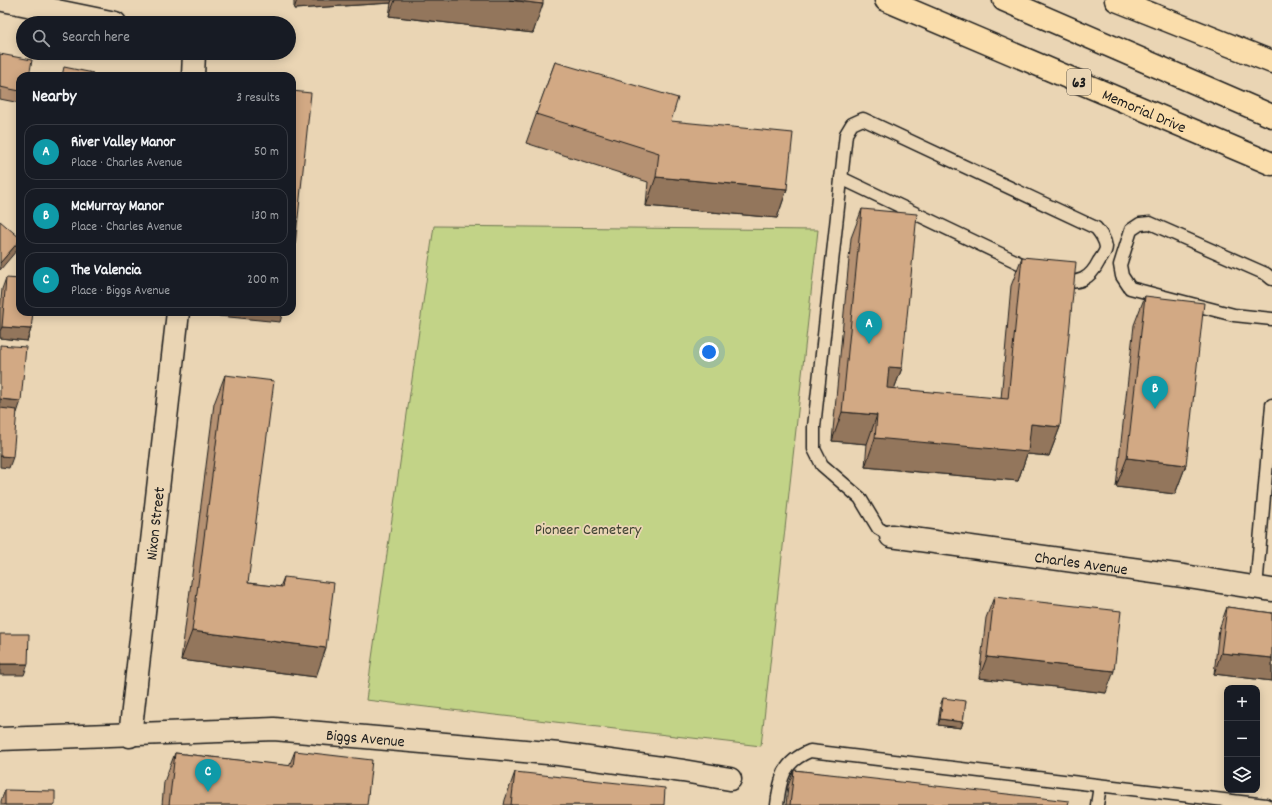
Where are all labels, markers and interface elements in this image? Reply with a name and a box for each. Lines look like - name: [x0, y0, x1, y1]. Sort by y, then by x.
- search box: [16, 16, 296, 60]
- icon: search: [30, 27, 52, 49]
- text: Search here: [62, 27, 130, 49]
- road number: 63: [1067, 69, 1091, 95]
- street label: Memorial Drive: [1098, 84, 1189, 140]
- text: Nearby: [32, 86, 76, 110]
- text: 3 results: [236, 89, 280, 108]
- text: River Valley Manor: [71, 132, 175, 154]
- text: A: [42, 143, 50, 162]
- text: 50 m: [254, 143, 279, 162]
- text: Place · Charles Avenue: [71, 154, 182, 173]
- text: McMurray Manor: [71, 196, 164, 218]
- text: B: [43, 207, 49, 226]
- text: 130 m: [251, 207, 279, 226]
- text: Place · Charles Avenue: [71, 218, 182, 237]
- text: The Valencia: [71, 260, 141, 282]
- text: C: [43, 271, 49, 290]
- text: 200 m: [247, 271, 279, 290]
- text: Place · Biggs Avenue: [71, 282, 170, 301]
- pin: A: [856, 311, 882, 344]
- your location: [699, 342, 719, 362]
- pin: B: [1142, 376, 1168, 409]
- street label: Nixon Street: [141, 486, 172, 562]
- park label: Pioneer Cemetery: [535, 519, 642, 542]
- street label: Charles Avenue: [1033, 547, 1129, 582]
- map controls: [1224, 685, 1260, 793]
- button: +: [1224, 685, 1260, 721]
- button: −: [1224, 721, 1260, 757]
- street label: Biggs Avenue: [325, 725, 406, 754]
- button: layers: [1224, 757, 1260, 793]
- pin: C: [195, 759, 221, 792]

